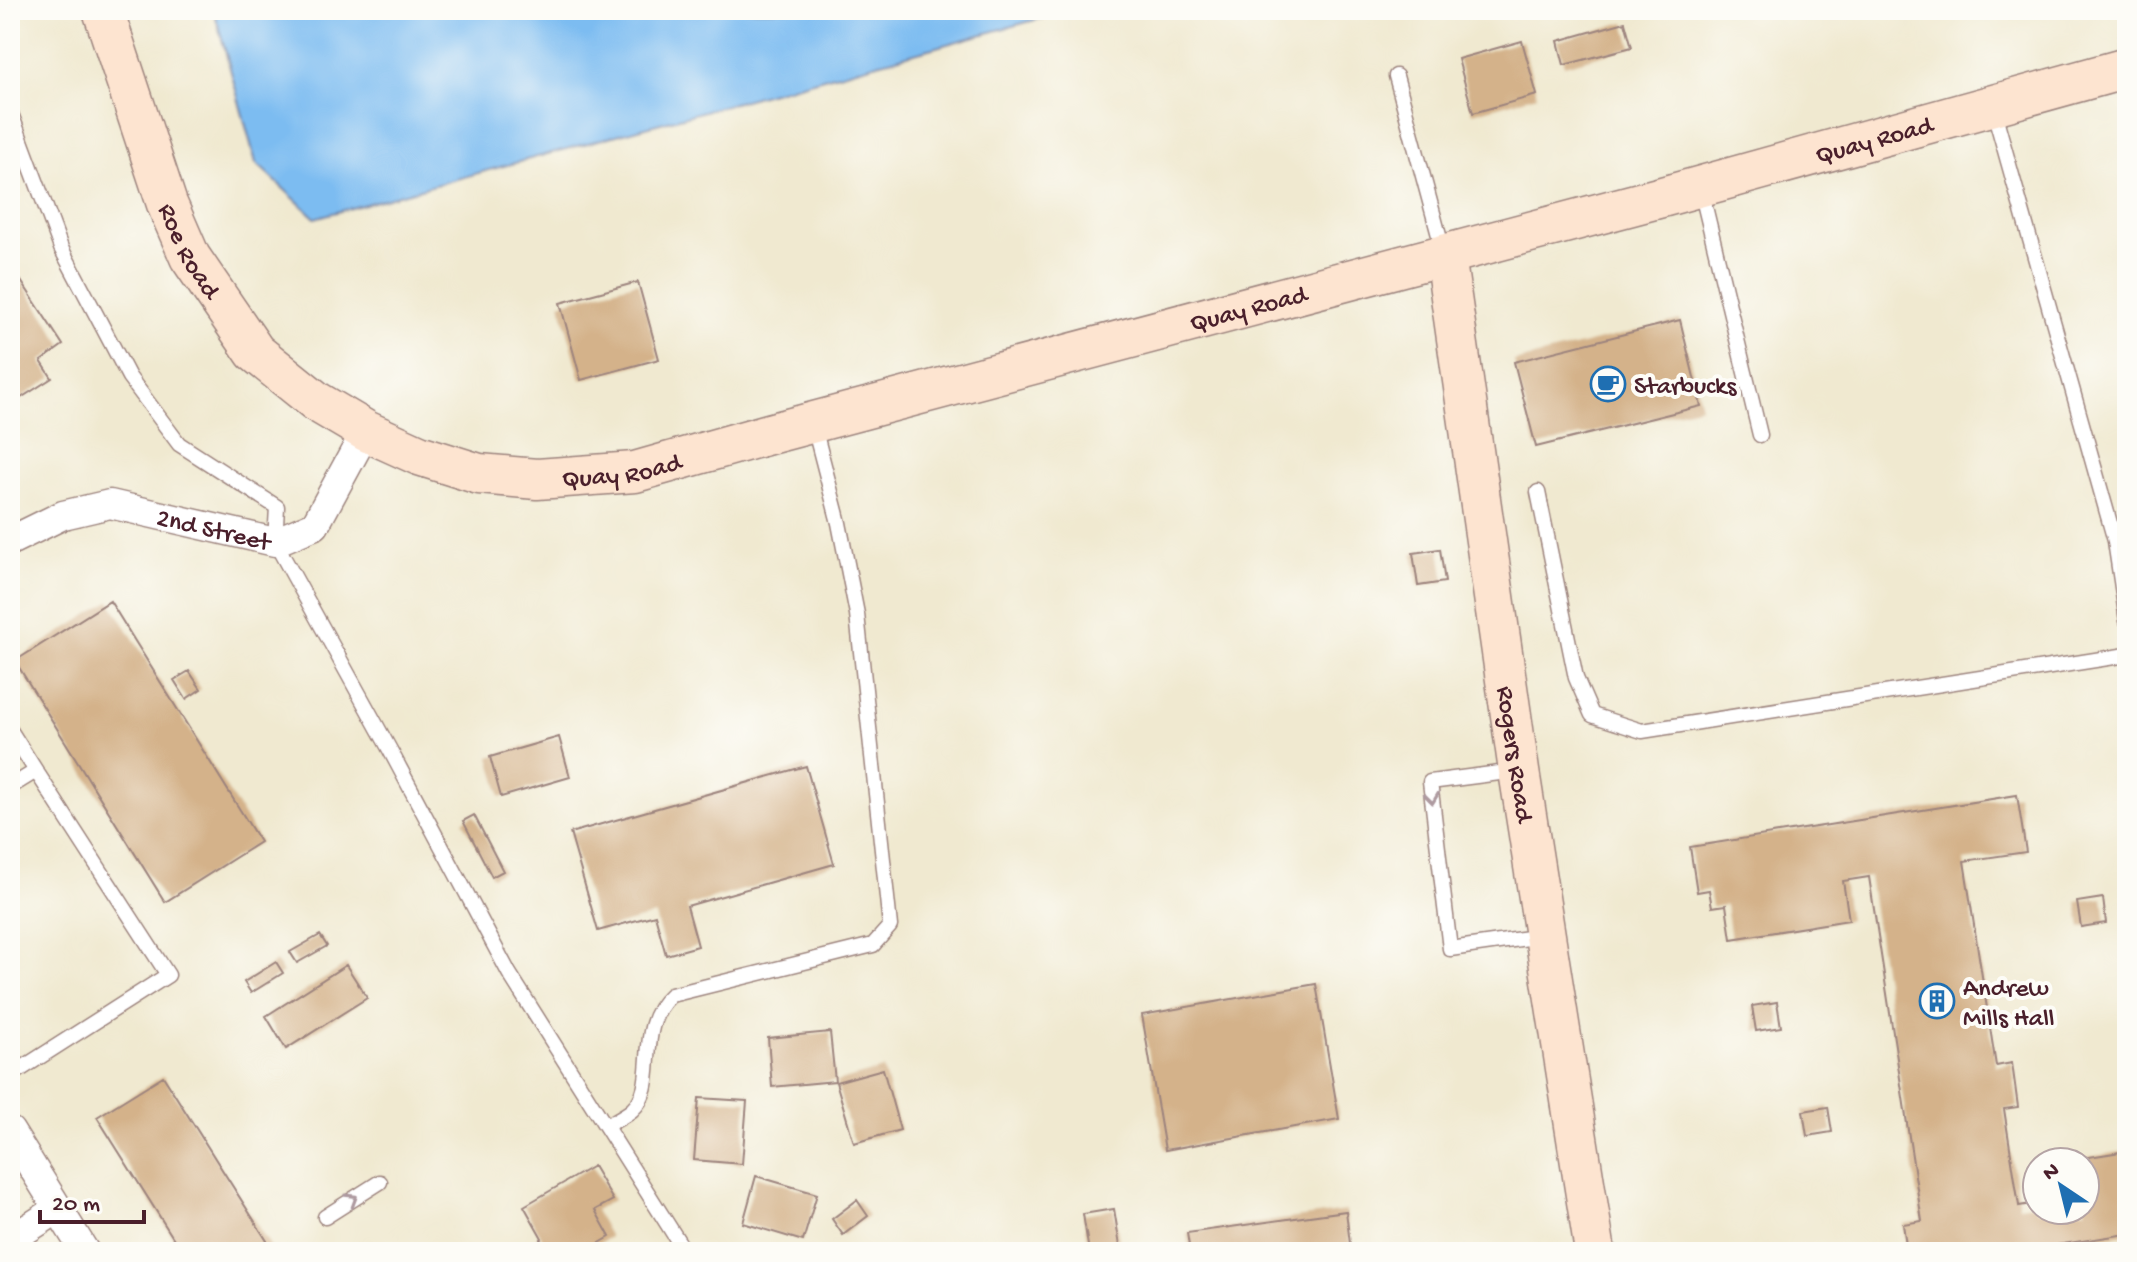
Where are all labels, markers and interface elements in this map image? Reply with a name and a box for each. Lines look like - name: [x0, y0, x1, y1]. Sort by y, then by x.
- street label: Quay Road: [1813, 111, 1938, 174]
- street label: Roe Road: [149, 200, 226, 307]
- street label: Quay Road: [1187, 280, 1313, 342]
- cafe icon: Starbucks: [1589, 365, 1627, 403]
- place label: Starbucks: [1634, 373, 1738, 404]
- street label: Quay Road: [561, 448, 687, 497]
- street label: 2nd Street: [153, 504, 275, 561]
- street label: Rogers Road: [1487, 684, 1538, 827]
- one-way arrow: [1423, 791, 1440, 805]
- place label: Andrew Mills Hall: [1963, 975, 2055, 1036]
- building icon: Andrew Mills Hall: [1918, 982, 1956, 1020]
- north arrow: [2021, 1146, 2101, 1226]
- text: N: [2038, 1158, 2065, 1188]
- scale bar: [40, 1174, 144, 1224]
- text: 20 m: [52, 1191, 100, 1220]
- one-way arrow: [343, 1194, 358, 1209]

